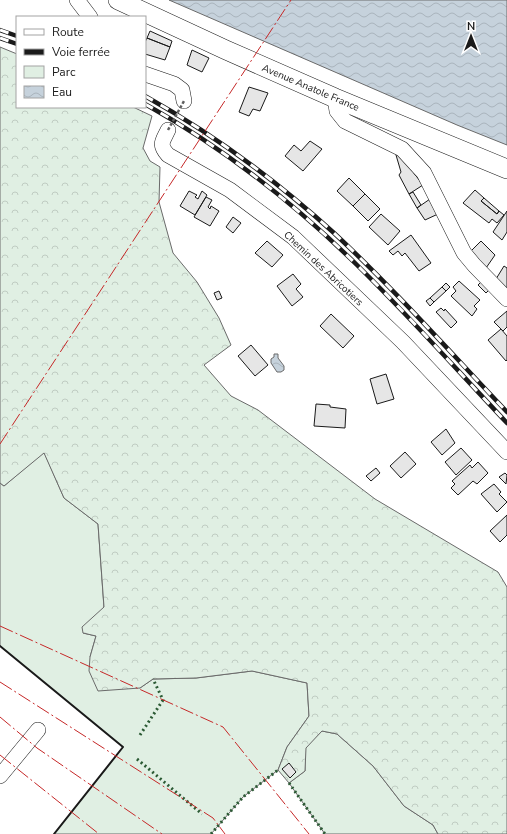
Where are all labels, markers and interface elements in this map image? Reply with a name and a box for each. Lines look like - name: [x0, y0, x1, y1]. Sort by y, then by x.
- legend: [16, 16, 146, 108]
- north arrow: [451, 16, 491, 56]
- text: N: [467, 19, 475, 34]
- text: Route: [52, 24, 84, 40]
- text: Voie ferrée: [51, 44, 110, 60]
- street label: Avenue Anatole France: [260, 61, 361, 115]
- text: Parc: [52, 64, 76, 80]
- text: Eau: [52, 84, 72, 100]
- street label: Chemin des Abricotiers: [281, 228, 366, 309]

